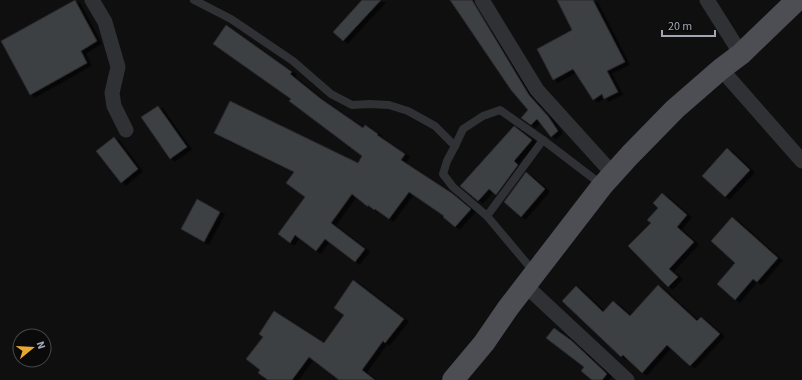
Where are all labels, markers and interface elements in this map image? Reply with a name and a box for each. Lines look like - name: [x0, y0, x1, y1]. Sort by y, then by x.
- scale bar: [662, 12, 715, 38]
- text: 20 m: [668, 18, 692, 35]
- north arrow: [12, 328, 52, 368]
- text: N: [33, 339, 49, 351]

